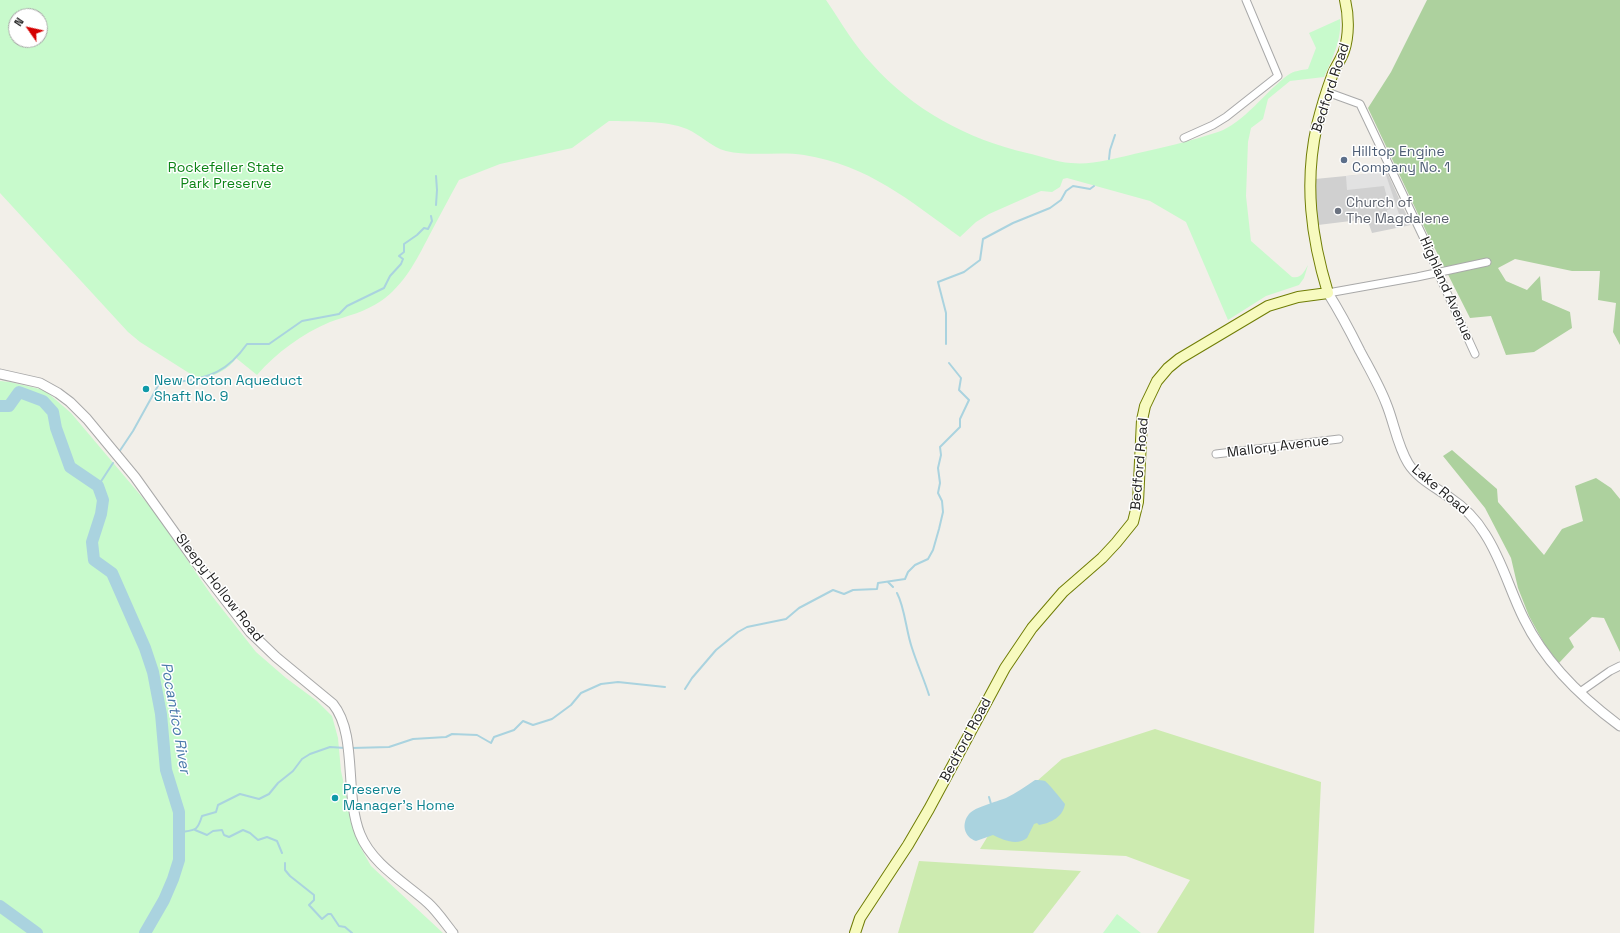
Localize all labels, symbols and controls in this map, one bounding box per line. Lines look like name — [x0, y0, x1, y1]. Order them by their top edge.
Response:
north arrow — [8, 8, 48, 48]
text: N — [11, 15, 27, 29]
street label: Bedford Road — [1309, 41, 1353, 135]
place label: Hilltop Engine Company No. 1 — [1352, 144, 1450, 176]
marker: Hilltop Engine Company No. 1 — [1339, 155, 1349, 165]
park label: Rockefeller State Park Preserve — [168, 160, 284, 192]
place label: Church of The Magdalene — [1346, 195, 1449, 228]
marker: Church of The Magdalene — [1333, 206, 1343, 216]
street label: Highland Avenue — [1415, 234, 1477, 344]
place label: New Croton Aqueduct Shaft No. 9 — [154, 373, 302, 406]
marker: New Croton Aqueduct Shaft No. 9 — [141, 384, 151, 394]
street label: Bedford Road — [1128, 417, 1152, 511]
street label: Mallory Avenue — [1226, 432, 1330, 462]
street label: Lake Road — [1408, 461, 1472, 519]
street label: Sleepy Hollow Road — [172, 531, 266, 645]
water label: Pocantico River — [156, 661, 194, 775]
street label: Bedford Road — [937, 695, 995, 785]
place label: Preserve Manager's Home — [343, 782, 455, 814]
marker: Preserve Manager's Home — [330, 793, 340, 803]

